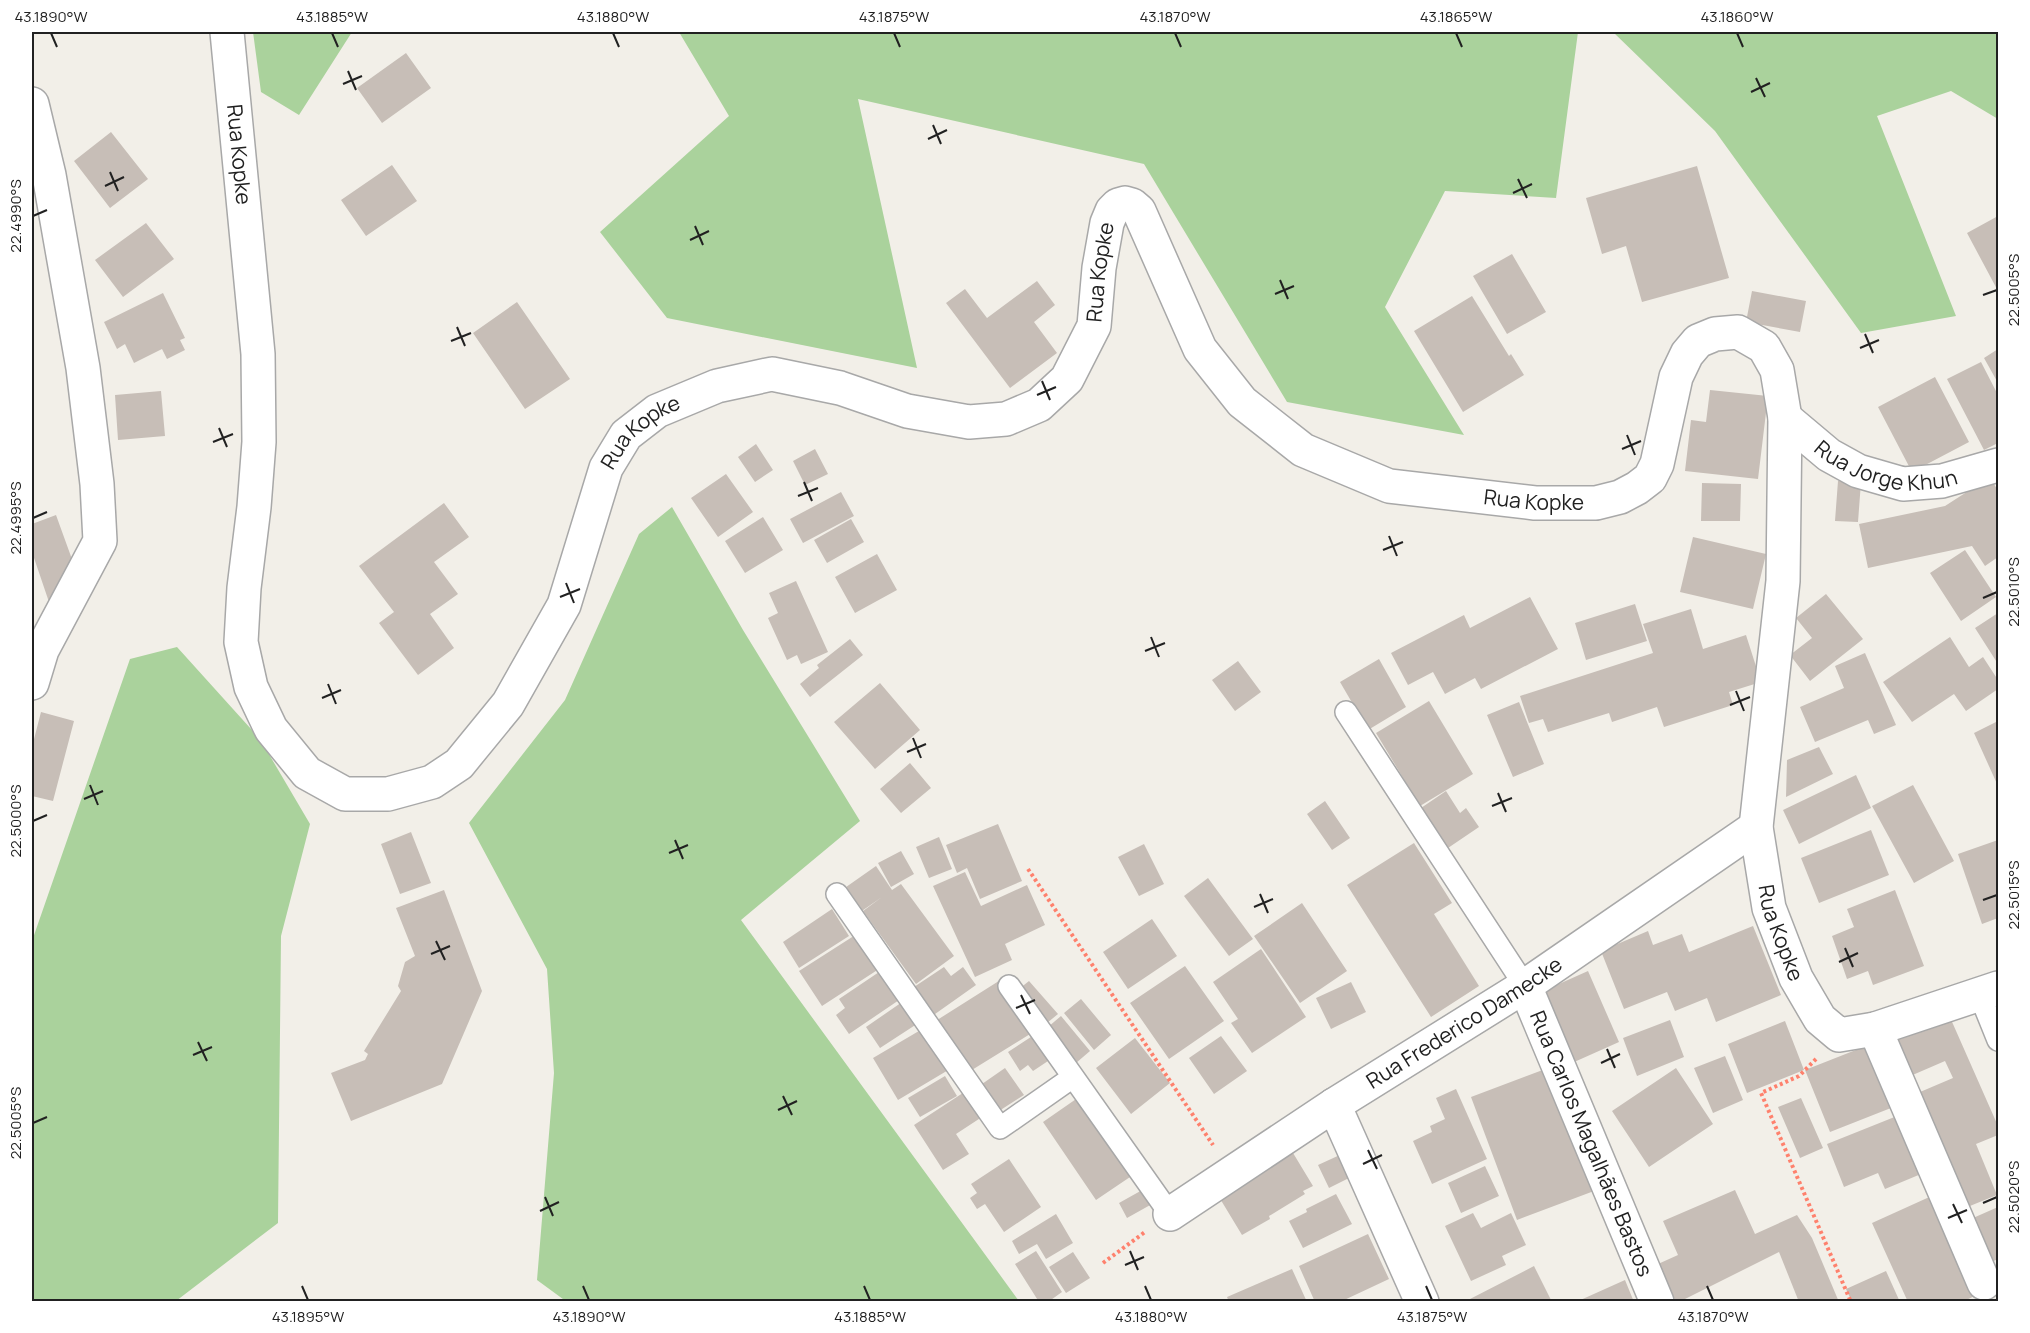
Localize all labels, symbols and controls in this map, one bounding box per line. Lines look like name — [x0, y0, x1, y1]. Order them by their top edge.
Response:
text: 43.1890°W — [15, 6, 87, 27]
text: 43.1885°W — [296, 6, 368, 27]
text: 43.1880°W — [577, 6, 649, 27]
text: 43.1875°W — [859, 6, 929, 27]
text: 43.1870°W — [1139, 6, 1211, 27]
text: 43.1865°W — [1420, 6, 1492, 27]
text: 43.1860°W — [1701, 6, 1773, 27]
street label: Rua Kopke — [221, 103, 259, 206]
text: 22.4990°S — [5, 179, 26, 253]
street label: Rua Kopke — [1079, 220, 1120, 323]
text: 22.5005°S — [2003, 254, 2024, 326]
street label: Rua Kopke — [594, 388, 684, 474]
street label: Rua Jorge Khun — [1809, 434, 1960, 497]
text: 22.4995°S — [5, 482, 26, 554]
street label: Rua Kopke — [1482, 482, 1584, 516]
text: 22.5010°S — [2003, 557, 2024, 627]
text: 22.5000°S — [5, 784, 26, 858]
text: 22.5015°S — [2003, 860, 2024, 930]
street label: Rua Kopke — [1752, 883, 1811, 985]
street label: Rua Frederico Damecke — [1361, 950, 1567, 1095]
street label: Rua Carlos Magalhães Bastos — [1524, 1006, 1660, 1280]
text: 22.5005°S — [5, 1087, 26, 1159]
text: 22.5020°S — [2003, 1161, 2024, 1233]
text: 43.1895°W — [272, 1306, 344, 1327]
text: 43.1890°W — [553, 1306, 625, 1327]
text: 43.1885°W — [834, 1306, 906, 1327]
text: 43.1880°W — [1115, 1306, 1187, 1327]
text: 43.1875°W — [1397, 1306, 1467, 1327]
text: 43.1870°W — [1677, 1306, 1749, 1327]

